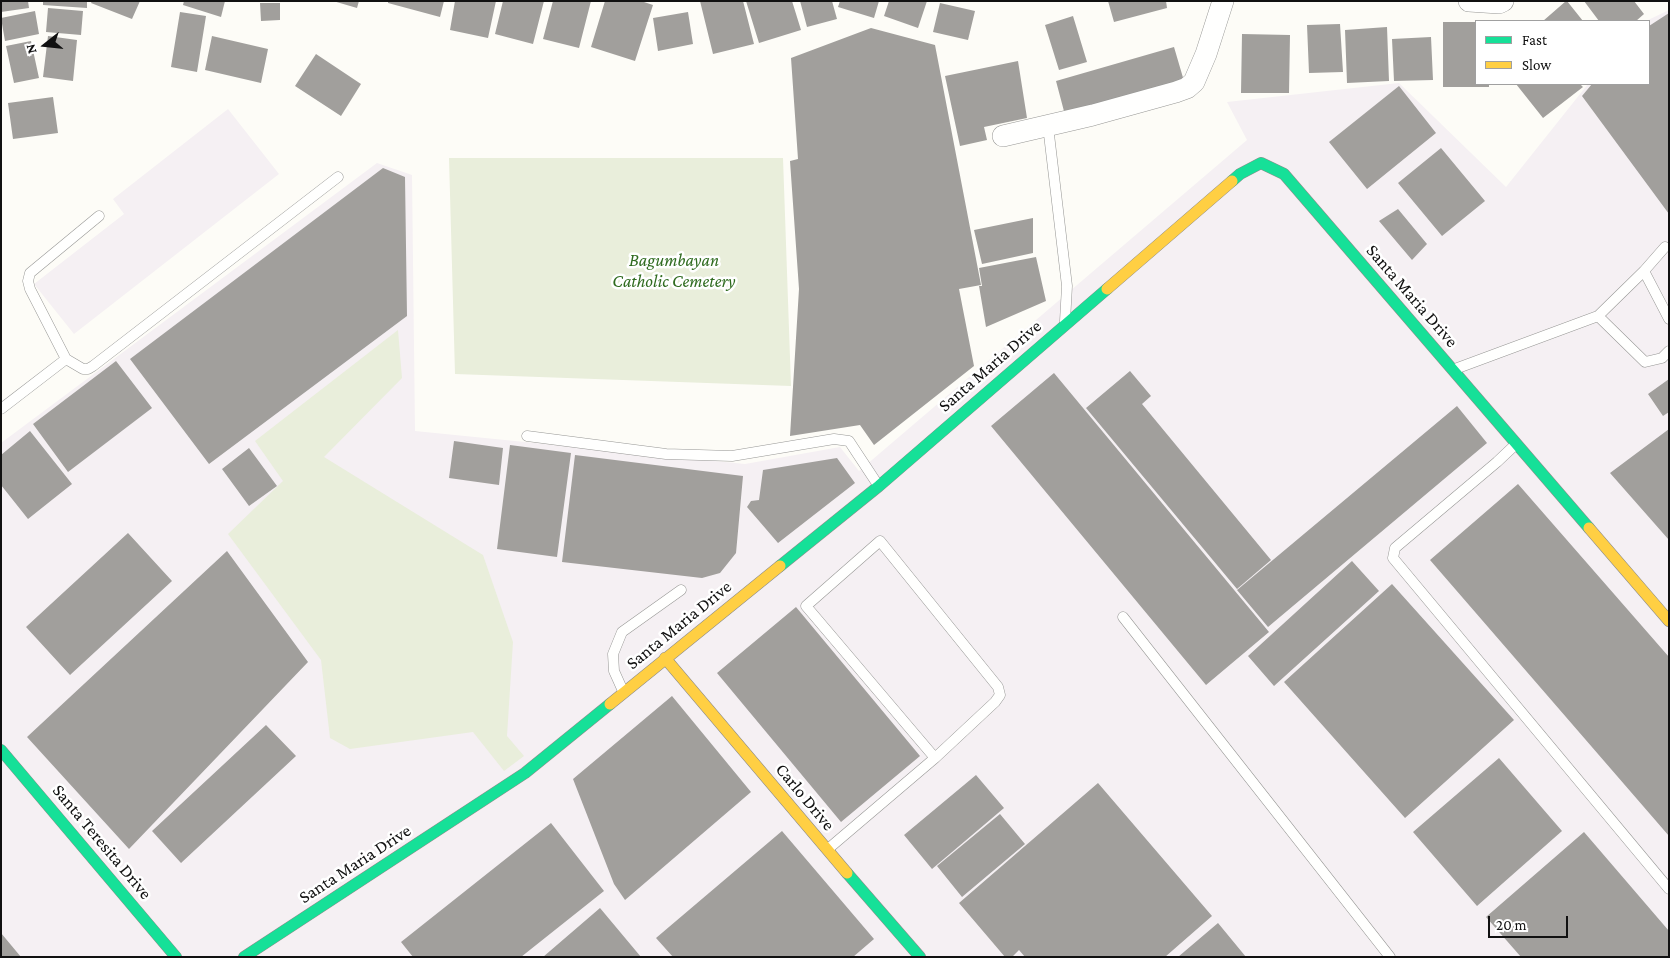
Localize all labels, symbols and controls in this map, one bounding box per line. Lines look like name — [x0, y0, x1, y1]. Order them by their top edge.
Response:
north arrow — [20, 20, 70, 70]
legend — [1475, 20, 1650, 85]
text: Fast — [1522, 32, 1547, 48]
text: N — [22, 42, 40, 56]
text: Slow — [1522, 57, 1551, 73]
street label: Santa Maria Drive — [1361, 240, 1463, 352]
park label: Bagumbayan Catholic Cemetery — [612, 249, 736, 292]
street label: Santa Maria Drive — [934, 315, 1046, 417]
street label: Santa Maria Drive — [622, 576, 736, 674]
street label: Carlo Drive — [771, 759, 839, 835]
street label: Santa Teresita Drive — [48, 780, 156, 904]
street label: Santa Maria Drive — [295, 820, 415, 908]
scale bar — [1490, 906, 1570, 938]
text: 20 m — [1496, 917, 1527, 933]

